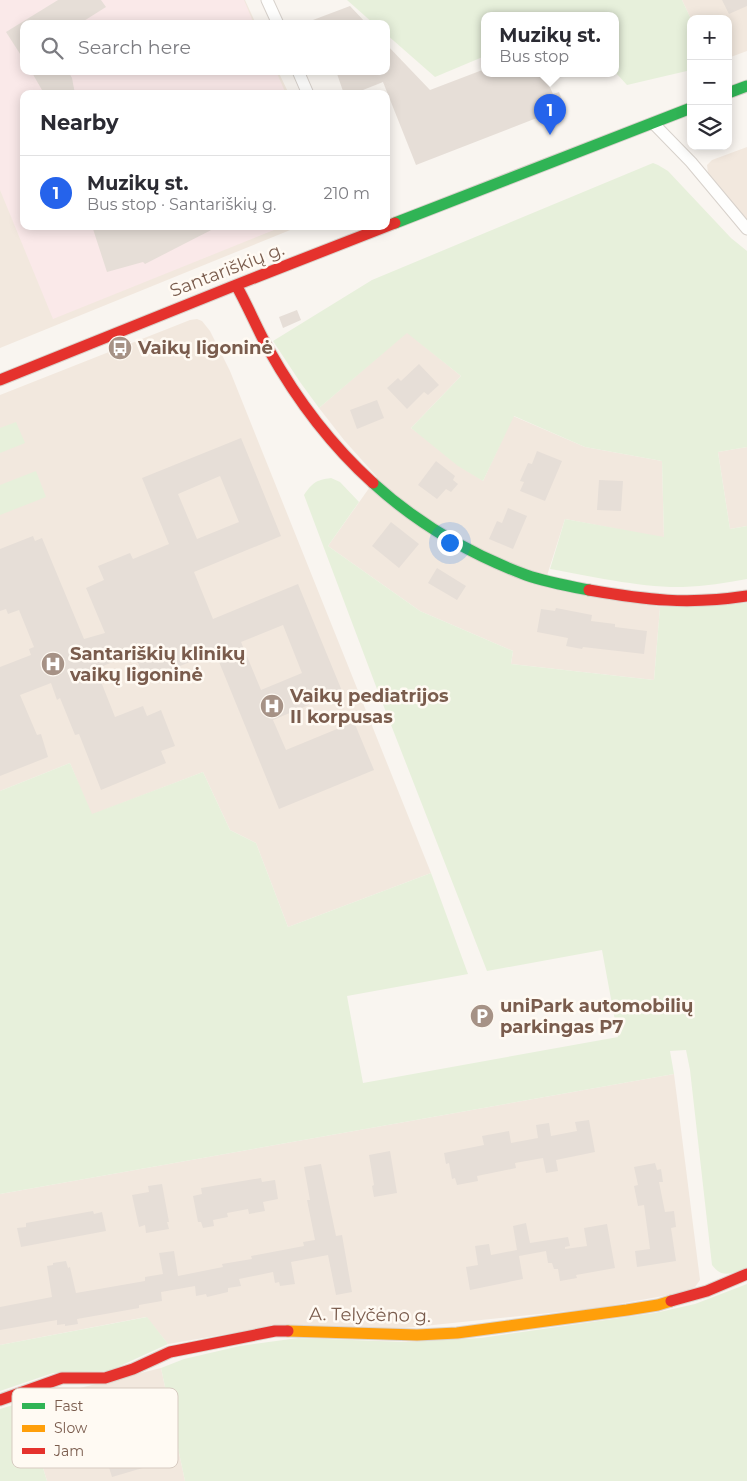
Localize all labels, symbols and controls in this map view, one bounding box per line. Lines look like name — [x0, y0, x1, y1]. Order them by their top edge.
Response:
popup — [481, 12, 619, 77]
map controls — [687, 15, 732, 150]
button: + — [687, 15, 732, 60]
search box — [20, 20, 390, 75]
text: Muzikų st. — [499, 24, 601, 47]
icon: search — [38, 34, 66, 62]
text: Search here — [78, 36, 191, 59]
text: Bus stop — [499, 47, 569, 66]
button: − — [687, 60, 732, 105]
pin: 1 — [534, 94, 566, 135]
button: layers — [687, 105, 732, 150]
text: Nearby — [40, 110, 119, 135]
text: Muzikų st. — [87, 172, 188, 195]
text: 1 — [53, 184, 59, 203]
text: 210 m — [323, 184, 370, 203]
text: Bus stop · Santariškių g. — [87, 195, 276, 214]
street label: Santariškių g. — [167, 238, 287, 302]
bus stop icon: Vaikų ligoninė — [107, 335, 133, 361]
place label: Vaikų ligoninė — [137, 337, 273, 359]
your location — [437, 530, 463, 556]
place label: Santariškių klinikų vaikų ligoninė — [69, 643, 245, 686]
hospital icon: Santariškių klinikų vaikų ligoninė — [40, 651, 66, 677]
place label: Vaikų pediatrijos II korpusas — [289, 685, 449, 728]
hospital icon: Vaikų pediatrijos II korpusas — [259, 693, 285, 719]
place label: uniPark automobilių parkingas P7 — [500, 995, 693, 1038]
parking icon: uniPark automobilių parkingas P7 — [469, 1003, 495, 1029]
street label: A. Telyčėno g. — [309, 1303, 431, 1327]
legend — [12, 1388, 178, 1468]
text: Fast — [54, 1397, 84, 1415]
text: Slow — [54, 1419, 88, 1437]
text: Jam — [53, 1442, 84, 1460]

